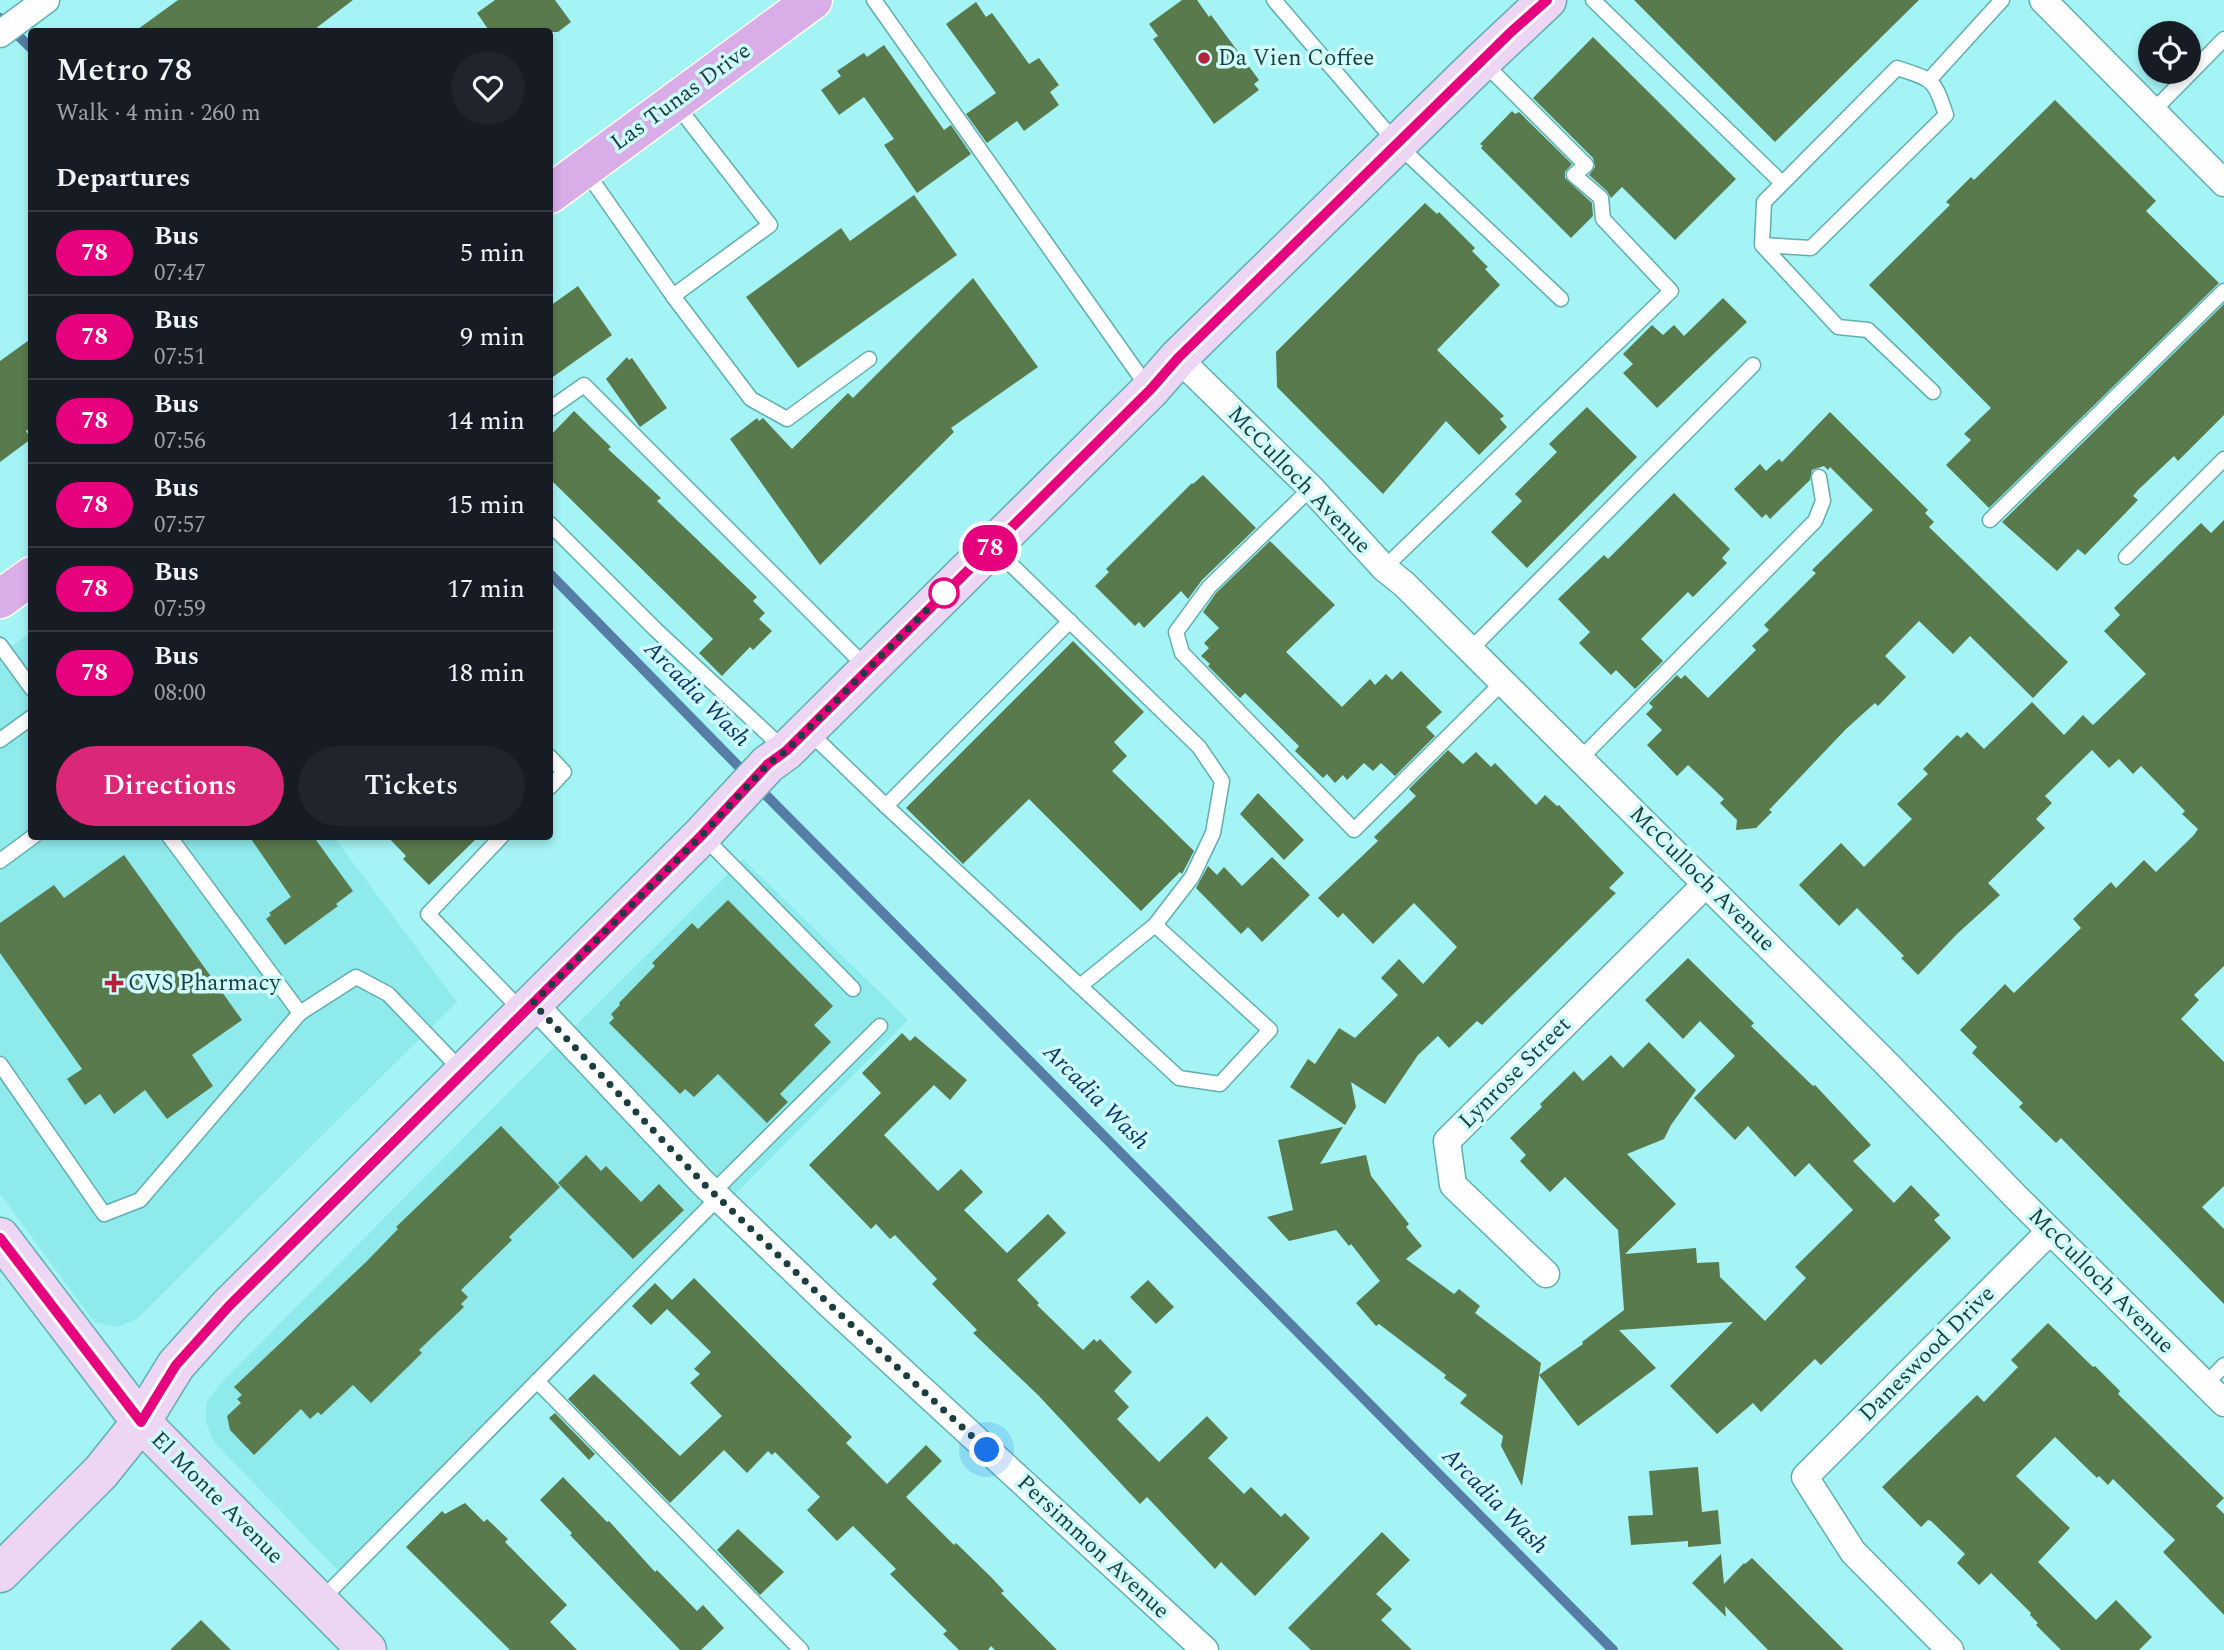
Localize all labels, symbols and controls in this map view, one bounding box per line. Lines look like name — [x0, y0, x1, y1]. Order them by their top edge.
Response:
map controls — [2138, 21, 2201, 84]
button: locate — [2138, 21, 2201, 84]
street label: Las Tunas Drive — [603, 34, 759, 160]
place label: Da Vien Coffee — [1218, 41, 1374, 76]
text: Metro 78 — [56, 45, 192, 95]
marker: Da Vien Coffee — [1196, 50, 1212, 66]
button: heart — [451, 51, 525, 125]
text: Walk · 4 min · 260 m — [56, 96, 261, 131]
text: Departures — [56, 158, 190, 198]
text: Bus — [154, 216, 199, 256]
text: 5 min — [460, 233, 525, 273]
text: 78 — [81, 235, 108, 271]
text: 07:47 — [154, 256, 206, 291]
text: Bus — [154, 300, 199, 340]
text: 9 min — [460, 317, 525, 357]
text: 78 — [81, 319, 108, 355]
text: 07:51 — [154, 340, 206, 375]
text: Bus — [154, 384, 199, 424]
street label: McCulloch Avenue — [1219, 398, 1379, 562]
text: 14 min — [447, 401, 525, 441]
text: 78 — [81, 403, 108, 439]
text: 07:56 — [154, 424, 206, 459]
text: Bus — [154, 468, 199, 508]
text: 15 min — [447, 485, 525, 525]
text: 78 — [81, 487, 108, 523]
text: 07:57 — [154, 508, 206, 543]
line badge: 78 — [958, 525, 1021, 571]
text: 78 — [977, 530, 1003, 566]
text: Bus — [154, 552, 199, 592]
text: 17 min — [447, 569, 525, 609]
text: 78 — [81, 571, 108, 607]
unlabelled marker — [929, 578, 959, 608]
text: 07:59 — [154, 592, 206, 627]
water label: Arcadia Wash — [635, 632, 759, 756]
text: Bus — [154, 636, 199, 676]
text: 18 min — [447, 653, 525, 693]
text: 78 — [81, 655, 108, 691]
text: 08:00 — [154, 676, 206, 711]
button: Directions — [56, 746, 284, 826]
button: Tickets — [298, 746, 525, 826]
street label: McCulloch Avenue — [1621, 798, 1783, 960]
place label: CVS Pharmacy — [128, 966, 281, 1001]
marker: CVS Pharmacy — [106, 975, 122, 991]
street label: Lynrose Street — [1450, 1008, 1580, 1138]
water label: Arcadia Wash — [1034, 1035, 1158, 1159]
street label: McCulloch Avenue — [2020, 1200, 2182, 1362]
street label: Daneswood Drive — [1851, 1278, 2003, 1430]
street label: El Monte Avenue — [142, 1423, 292, 1573]
your location — [969, 1432, 1004, 1467]
water label: Arcadia Wash — [1433, 1439, 1557, 1563]
street label: Persimmon Avenue — [1008, 1466, 1178, 1628]

